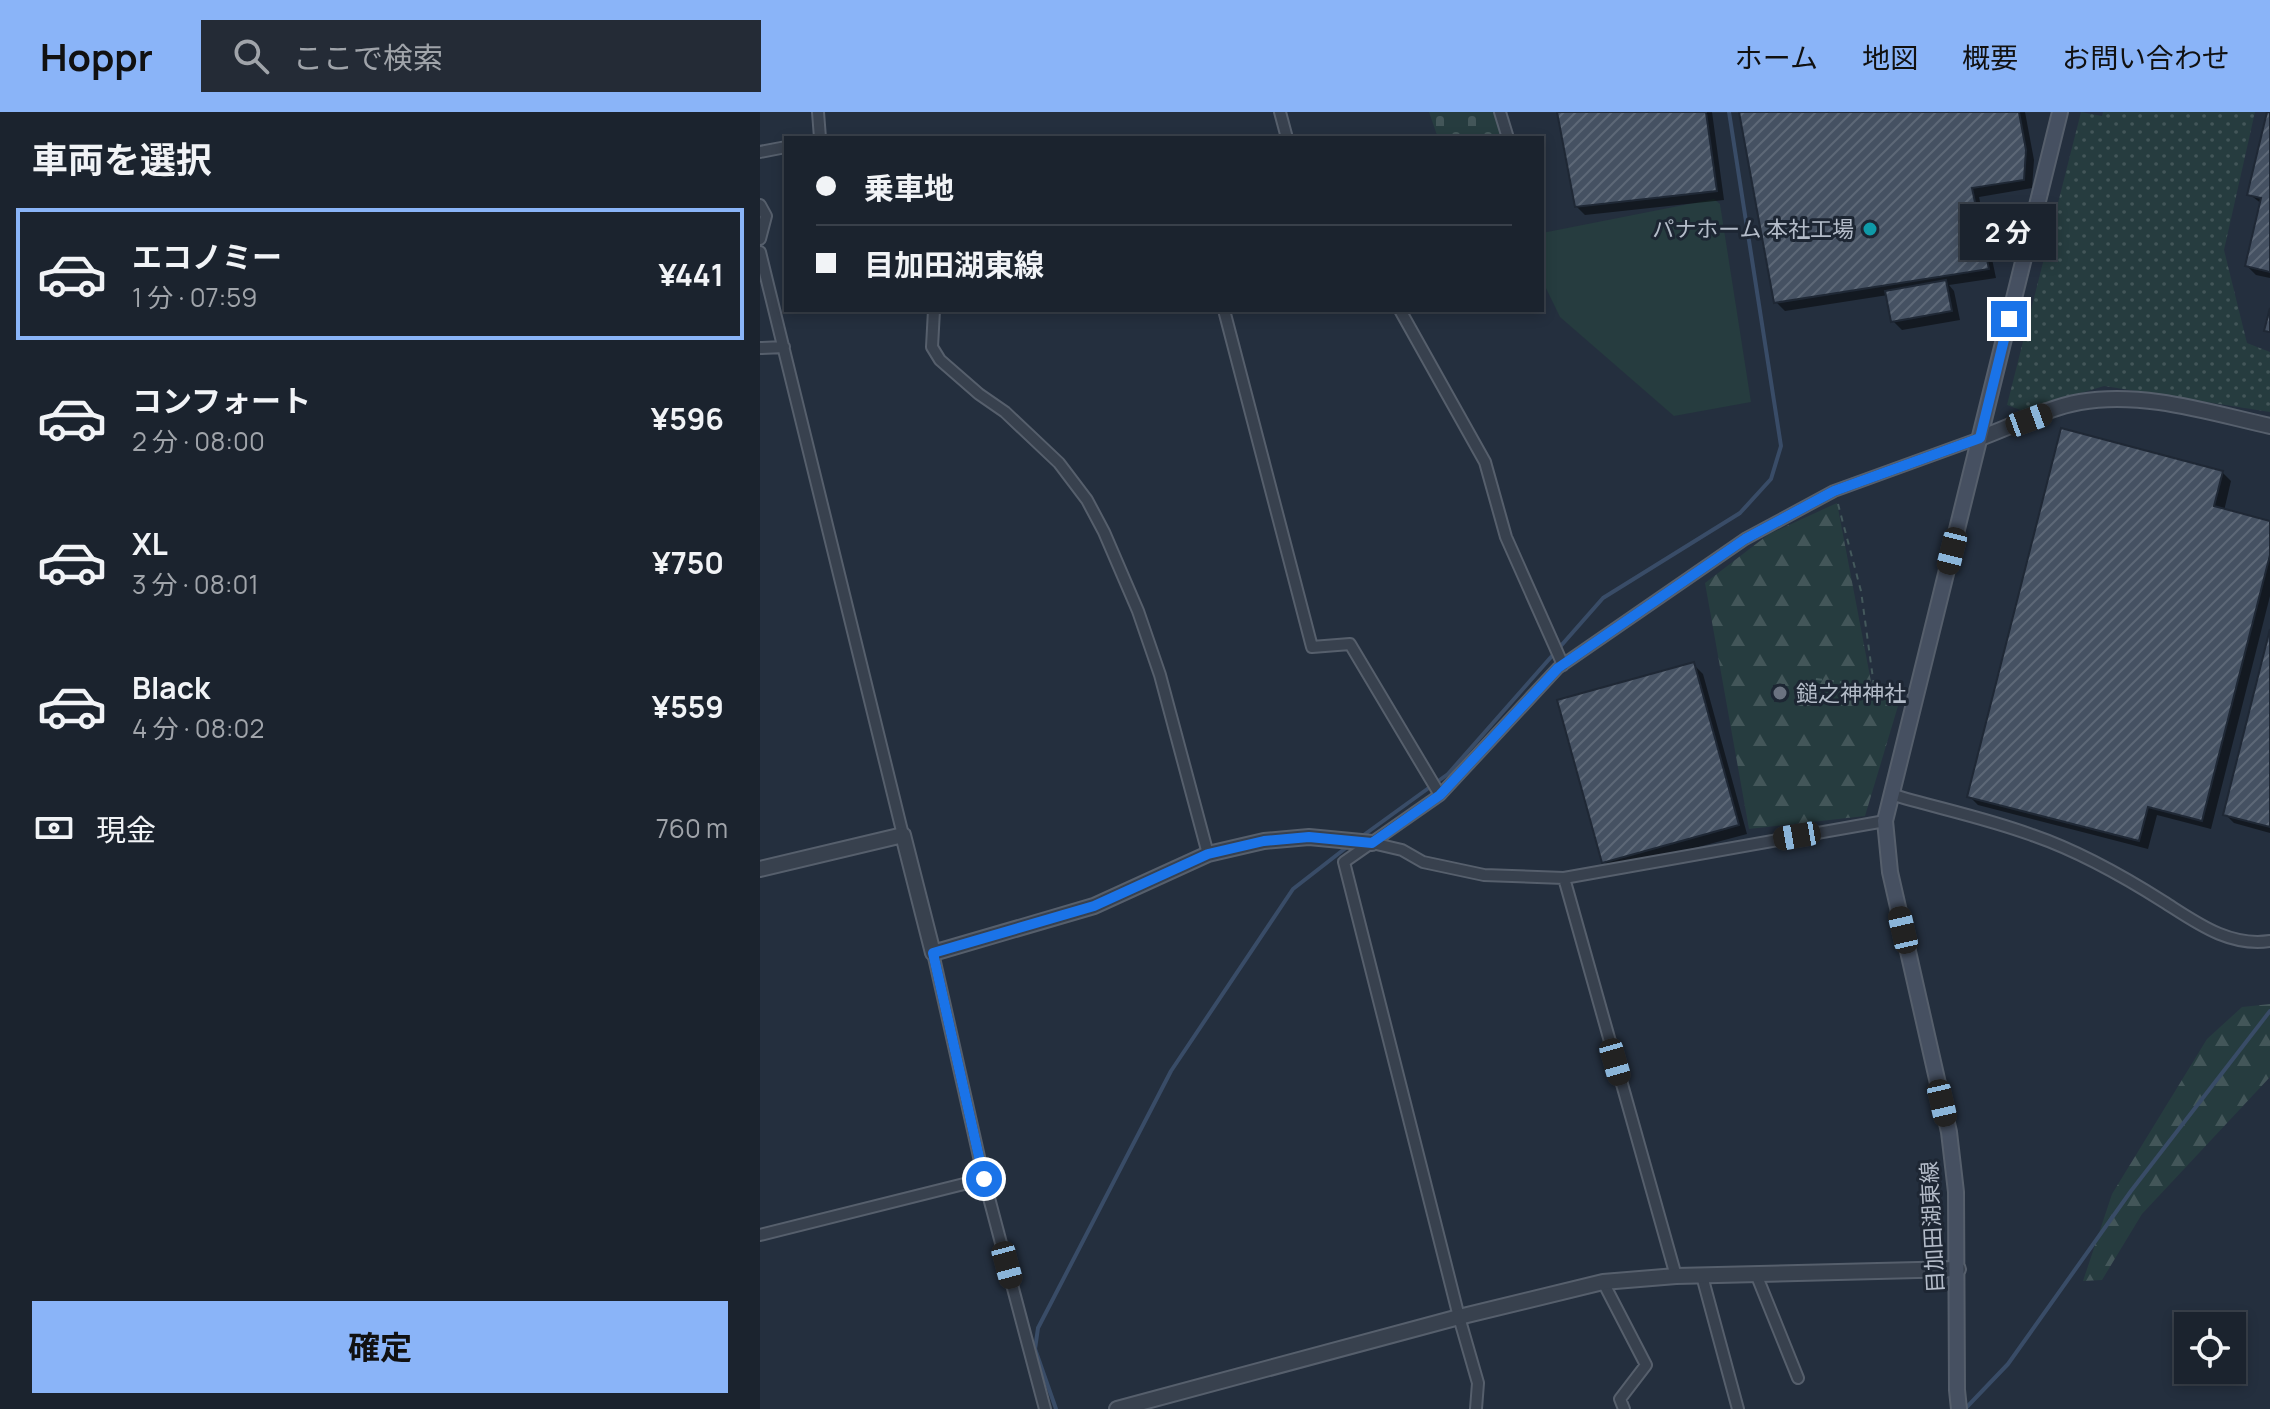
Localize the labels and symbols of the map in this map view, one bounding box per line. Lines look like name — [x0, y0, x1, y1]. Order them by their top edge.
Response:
callout: 2 分 — [1961, 203, 2057, 259]
place label: パナホーム 本社工場 — [1652, 214, 1854, 244]
marker: パナホーム 本社工場 — [1861, 220, 1879, 238]
route end — [1991, 301, 2027, 337]
car — [2002, 401, 2056, 439]
car — [1935, 525, 1969, 577]
place label: 鎚之神神社 — [1796, 678, 1906, 708]
marker: 鎚之神神社 — [1771, 684, 1789, 702]
car — [1771, 820, 1823, 852]
car — [1886, 904, 1920, 956]
car — [1597, 1036, 1633, 1088]
car — [1925, 1077, 1959, 1129]
street label: 目加田湖東線 — [1914, 1160, 1950, 1294]
route start — [966, 1161, 1002, 1197]
car — [989, 1239, 1025, 1291]

